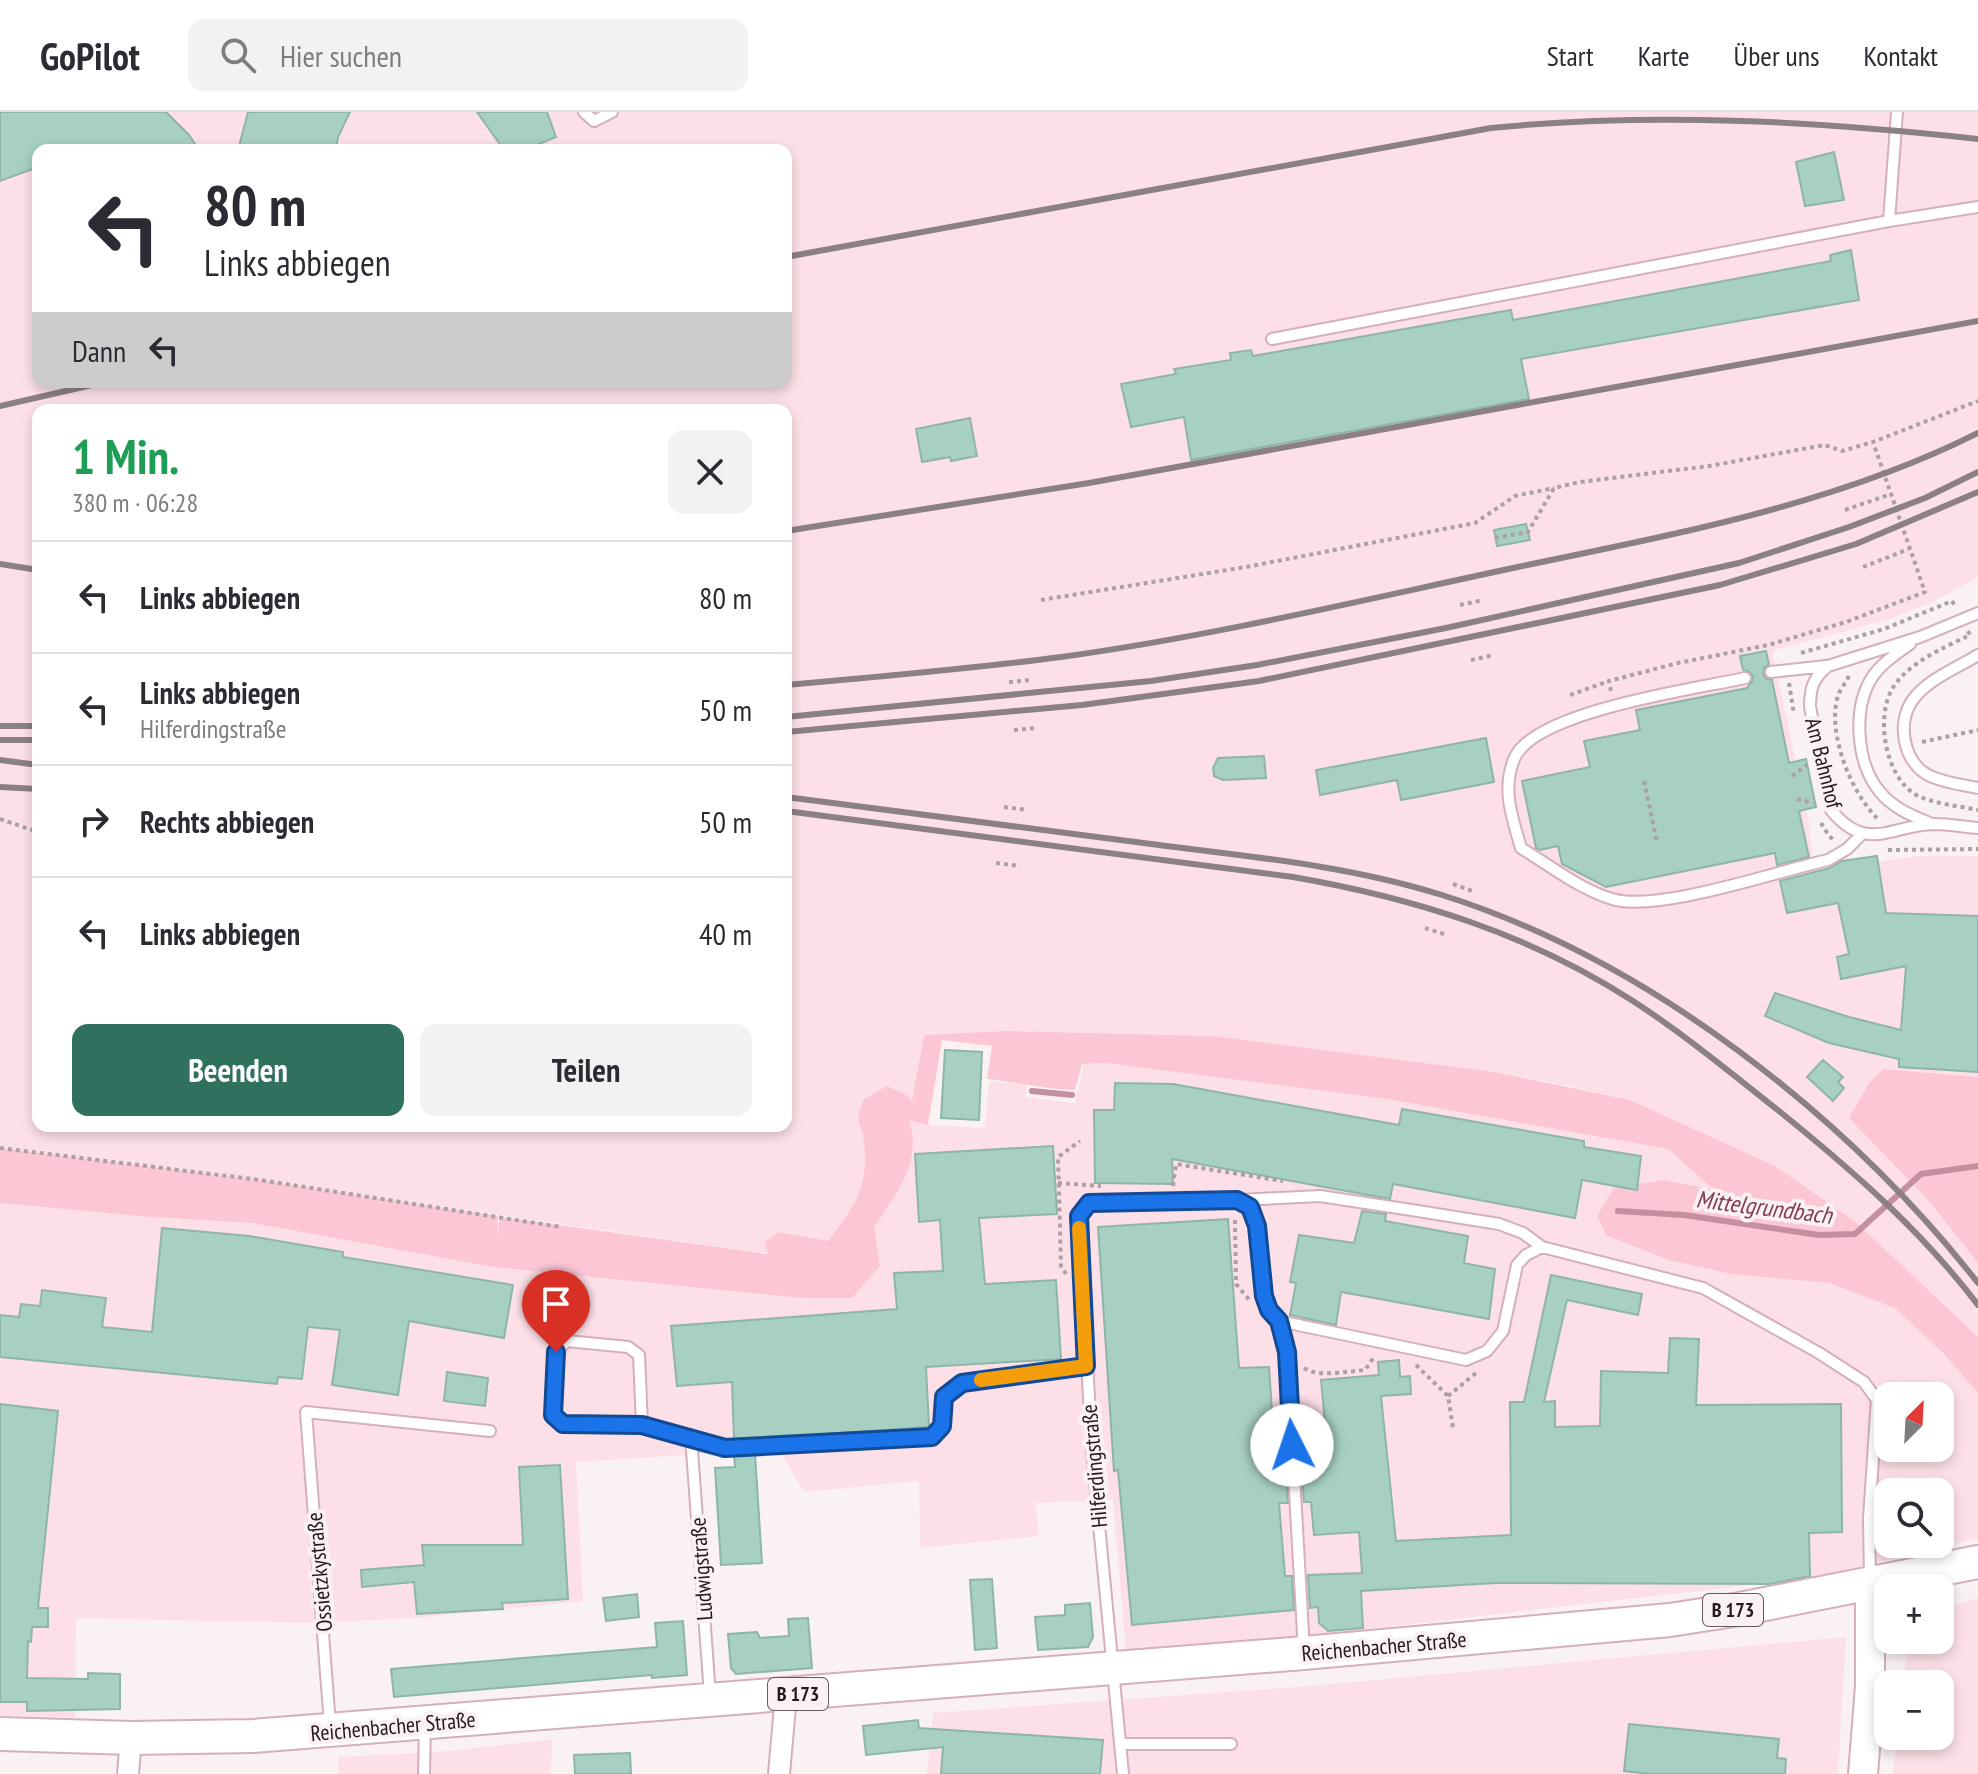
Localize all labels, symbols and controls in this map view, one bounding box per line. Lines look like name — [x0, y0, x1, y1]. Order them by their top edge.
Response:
search box — [188, 19, 748, 91]
text: GoPilot — [40, 31, 140, 80]
icon: search — [216, 33, 260, 77]
text: Hier suchen — [280, 36, 402, 75]
text: Start — [1547, 37, 1594, 74]
text: Karte — [1638, 37, 1690, 74]
text: Über uns — [1734, 37, 1819, 74]
text: Kontakt — [1863, 37, 1938, 74]
text: 80 m — [204, 169, 306, 241]
icon: left — [72, 176, 176, 280]
text: Links abbiegen — [204, 239, 391, 286]
icon: left — [142, 328, 186, 372]
text: Dann — [72, 331, 126, 370]
text: 1 Min. — [72, 425, 179, 487]
button: close — [668, 430, 752, 514]
text: 380 m · 06:28 — [72, 486, 198, 519]
icon: left — [72, 575, 116, 619]
text: Links abbiegen — [140, 578, 300, 617]
text: 80 m — [699, 578, 752, 617]
text: Links abbiegen — [140, 673, 300, 712]
icon: left — [72, 687, 116, 731]
text: 50 m — [699, 690, 752, 729]
text: Hilferdingstraße — [140, 712, 286, 745]
street label: Am Bahnhof — [1799, 715, 1849, 813]
icon: right — [72, 799, 116, 843]
text: Rechts abbiegen — [140, 802, 314, 841]
text: 50 m — [699, 802, 752, 841]
icon: left — [72, 911, 116, 955]
text: Links abbiegen — [140, 914, 300, 953]
text: 40 m — [699, 914, 752, 953]
button: Beenden — [72, 1024, 404, 1116]
button: Teilen — [420, 1024, 752, 1116]
water label: Mittelgrundbach — [1694, 1183, 1835, 1231]
pin — [522, 1270, 590, 1352]
icon: arrive — [534, 1282, 578, 1326]
north arrow — [1874, 1382, 1954, 1462]
map controls — [1874, 1382, 1954, 1750]
street label: Hilferdingstraße — [1075, 1403, 1113, 1529]
position arrow — [1250, 1403, 1334, 1487]
button: search — [1874, 1478, 1954, 1558]
street label: Ossietzkystraße — [300, 1511, 338, 1633]
street label: Ludwigstraße — [683, 1517, 719, 1621]
button: + — [1874, 1574, 1954, 1654]
road number: B 173 — [1703, 1594, 1763, 1626]
street label: Reichenbacher Straße — [1300, 1625, 1468, 1667]
button: − — [1874, 1670, 1954, 1750]
road number: B 173 — [768, 1678, 828, 1710]
street label: Reichenbacher Straße — [309, 1705, 477, 1747]

